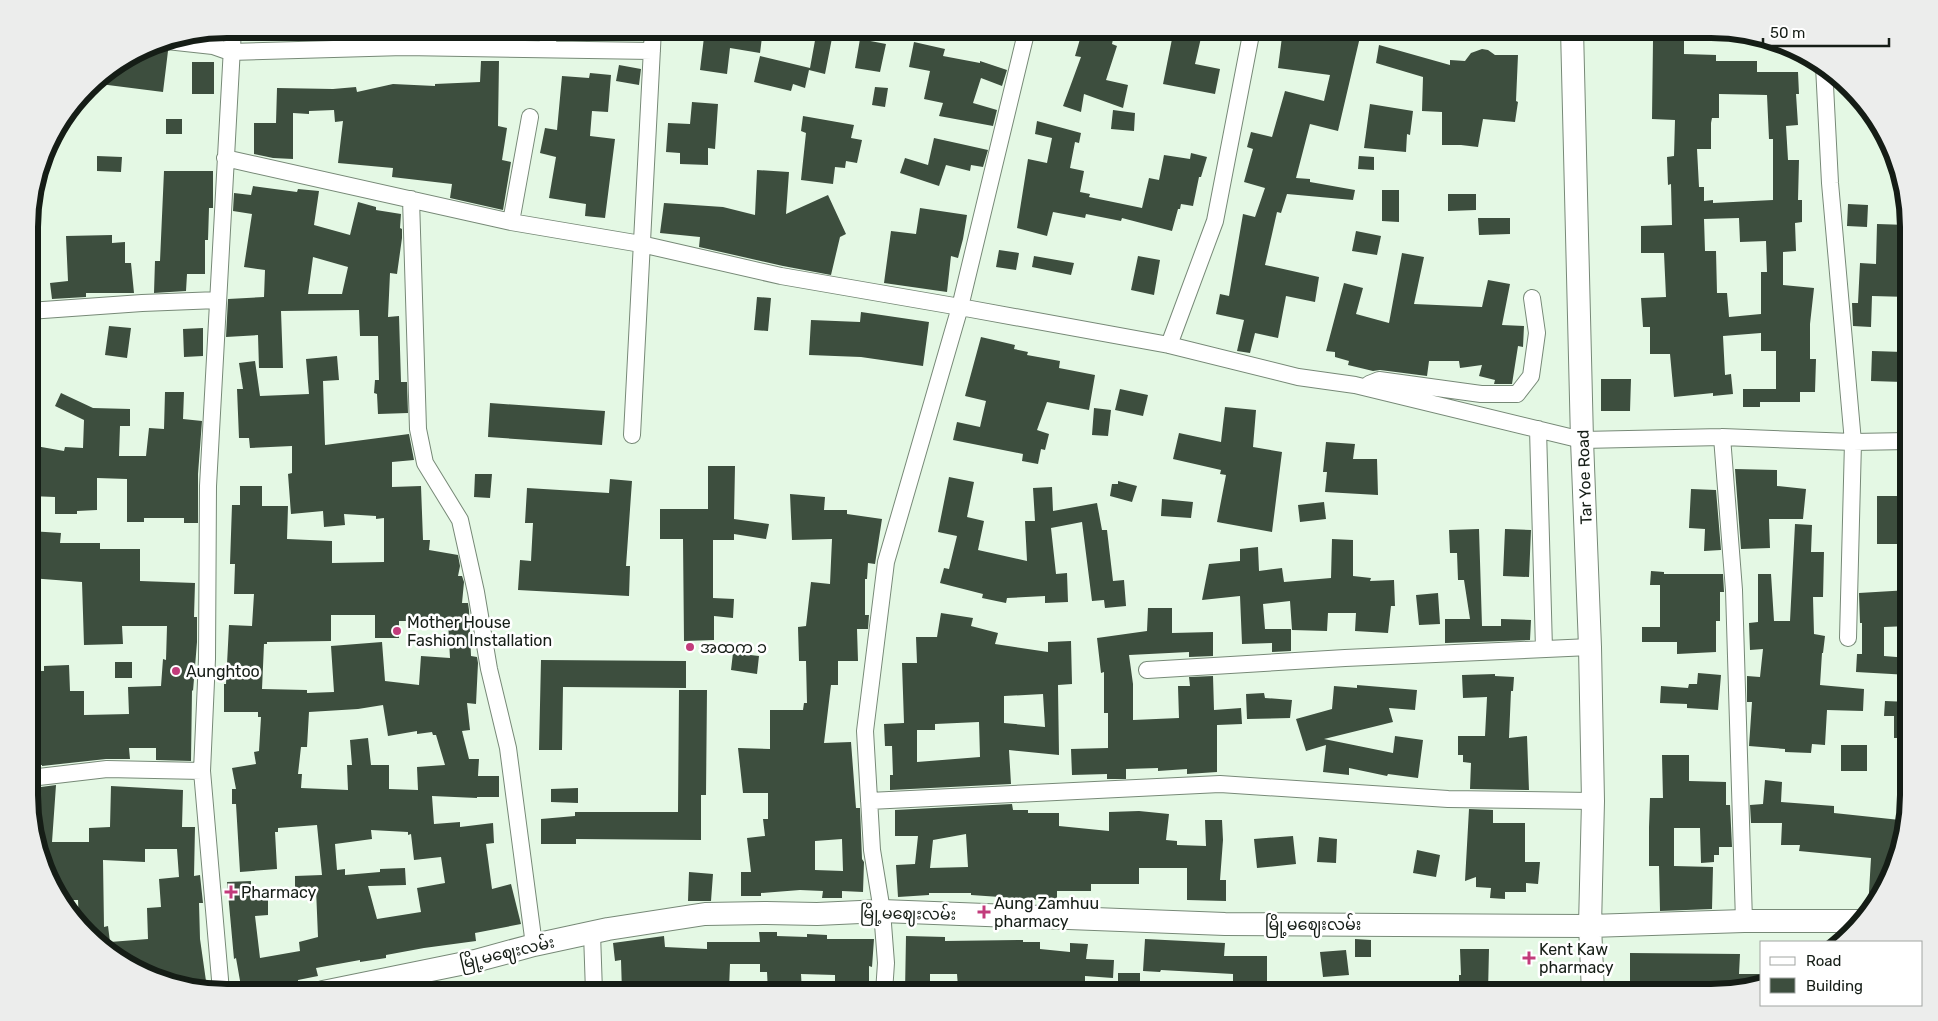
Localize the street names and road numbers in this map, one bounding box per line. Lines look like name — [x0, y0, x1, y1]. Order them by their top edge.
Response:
street label: Tar Yoe Road — [1573, 429, 1596, 525]
street label: မြို့မဈေးလမ်း — [860, 901, 956, 928]
street label: မြို့မဈေးလမ်း — [1265, 913, 1361, 938]
street label: မြို့မဈေးလမ်း — [458, 930, 557, 976]

